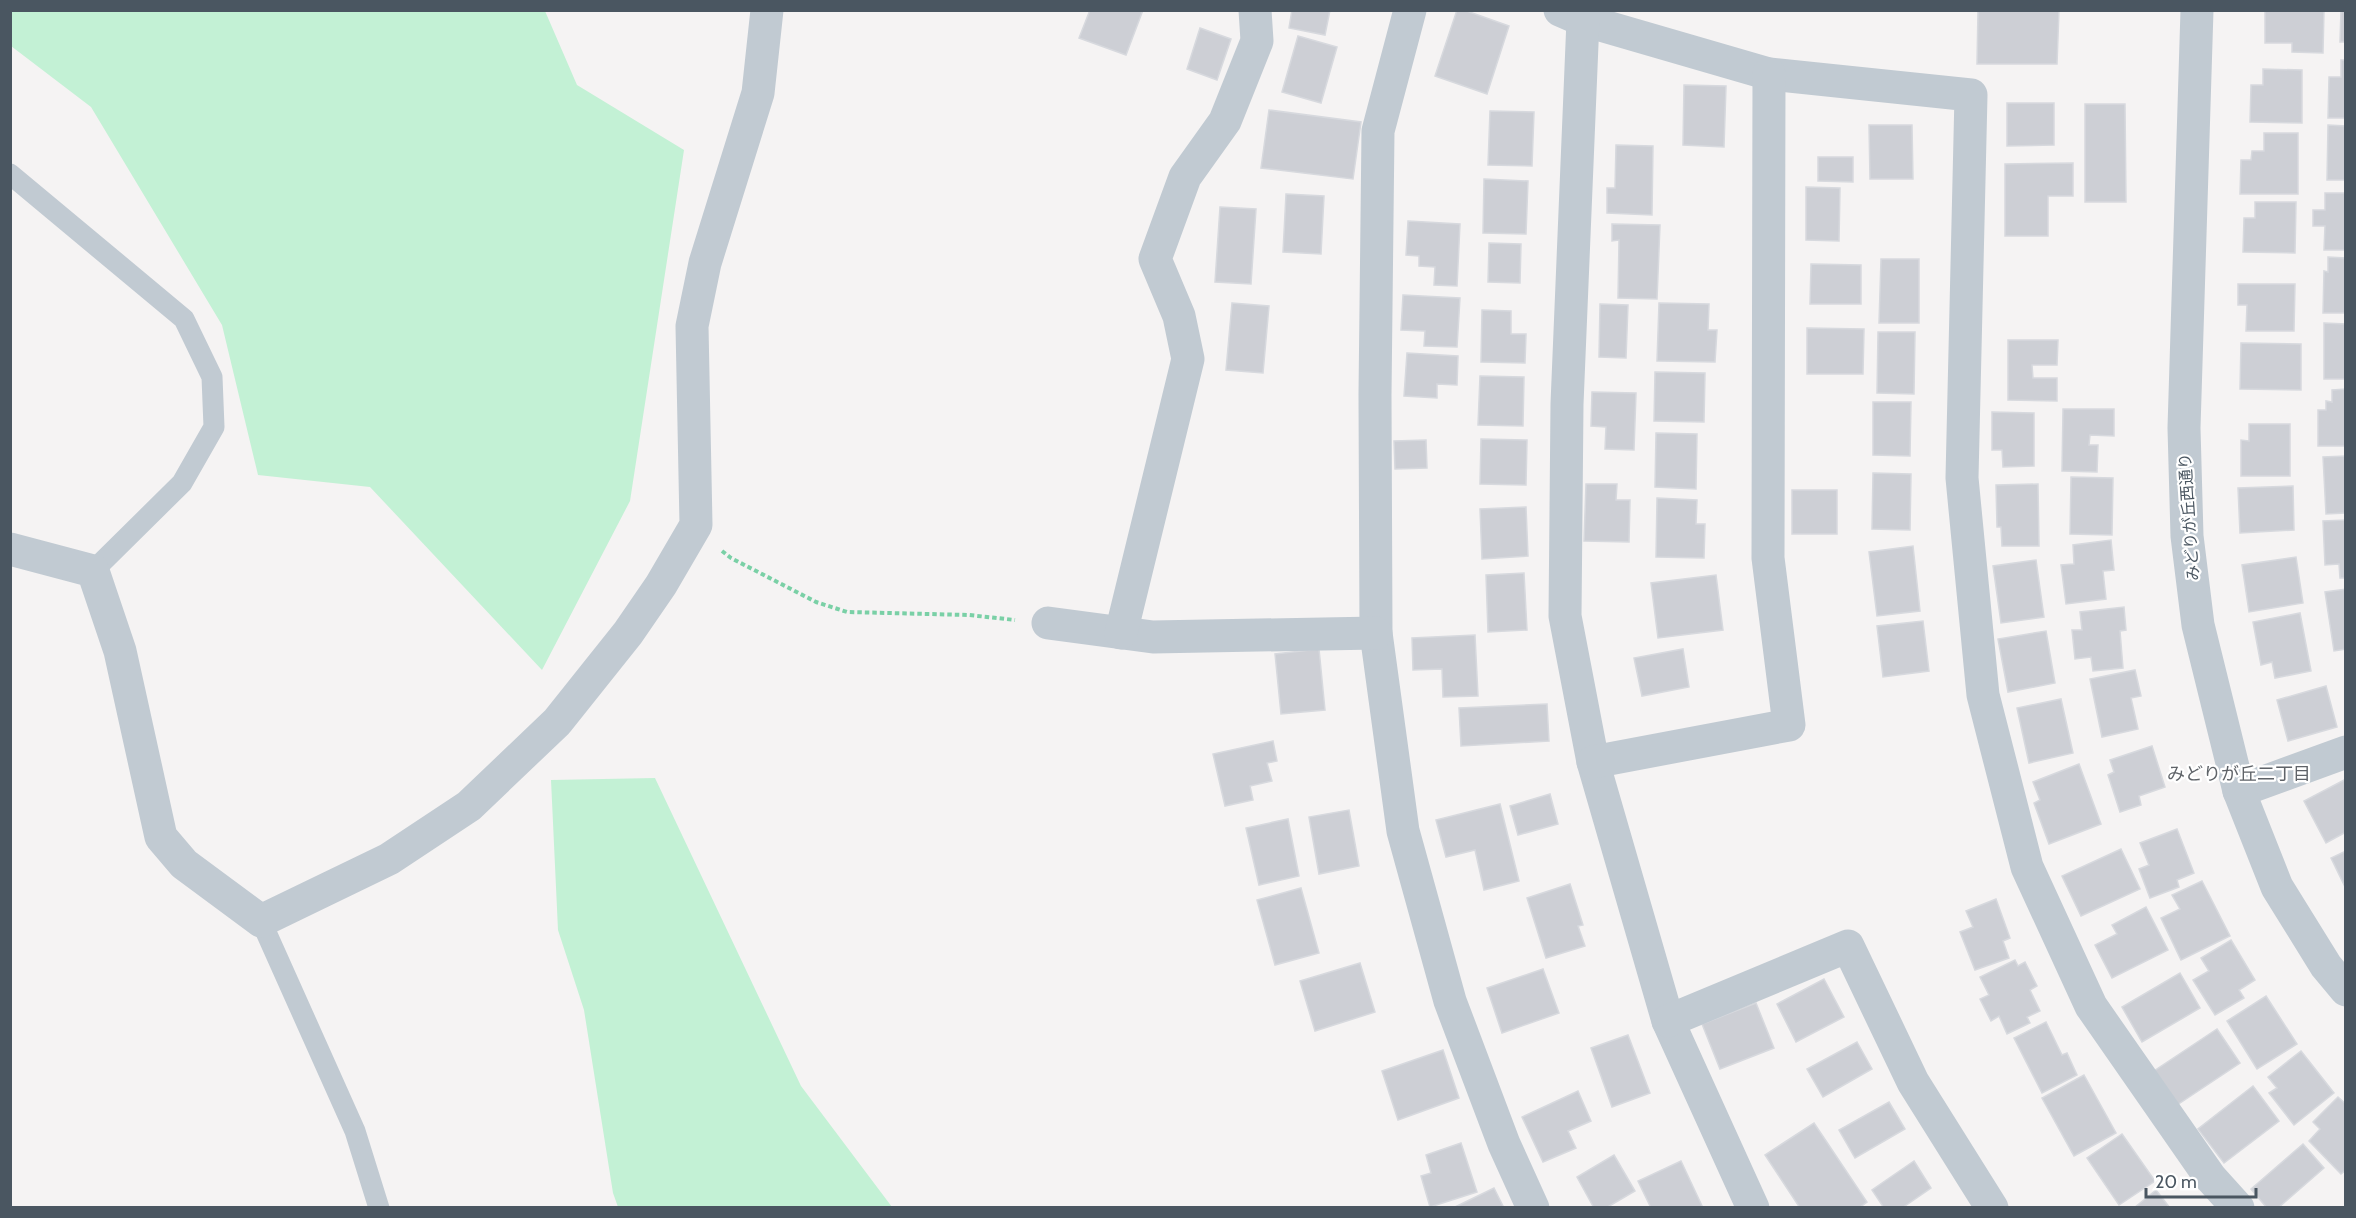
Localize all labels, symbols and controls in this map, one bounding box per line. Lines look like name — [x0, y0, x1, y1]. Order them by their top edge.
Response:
street label: みどりが丘西通り — [2175, 452, 2203, 582]
district label: みどりが丘二丁目 — [2167, 763, 2311, 785]
scale bar — [2146, 1161, 2256, 1199]
text: 20 m — [2155, 1171, 2197, 1193]

